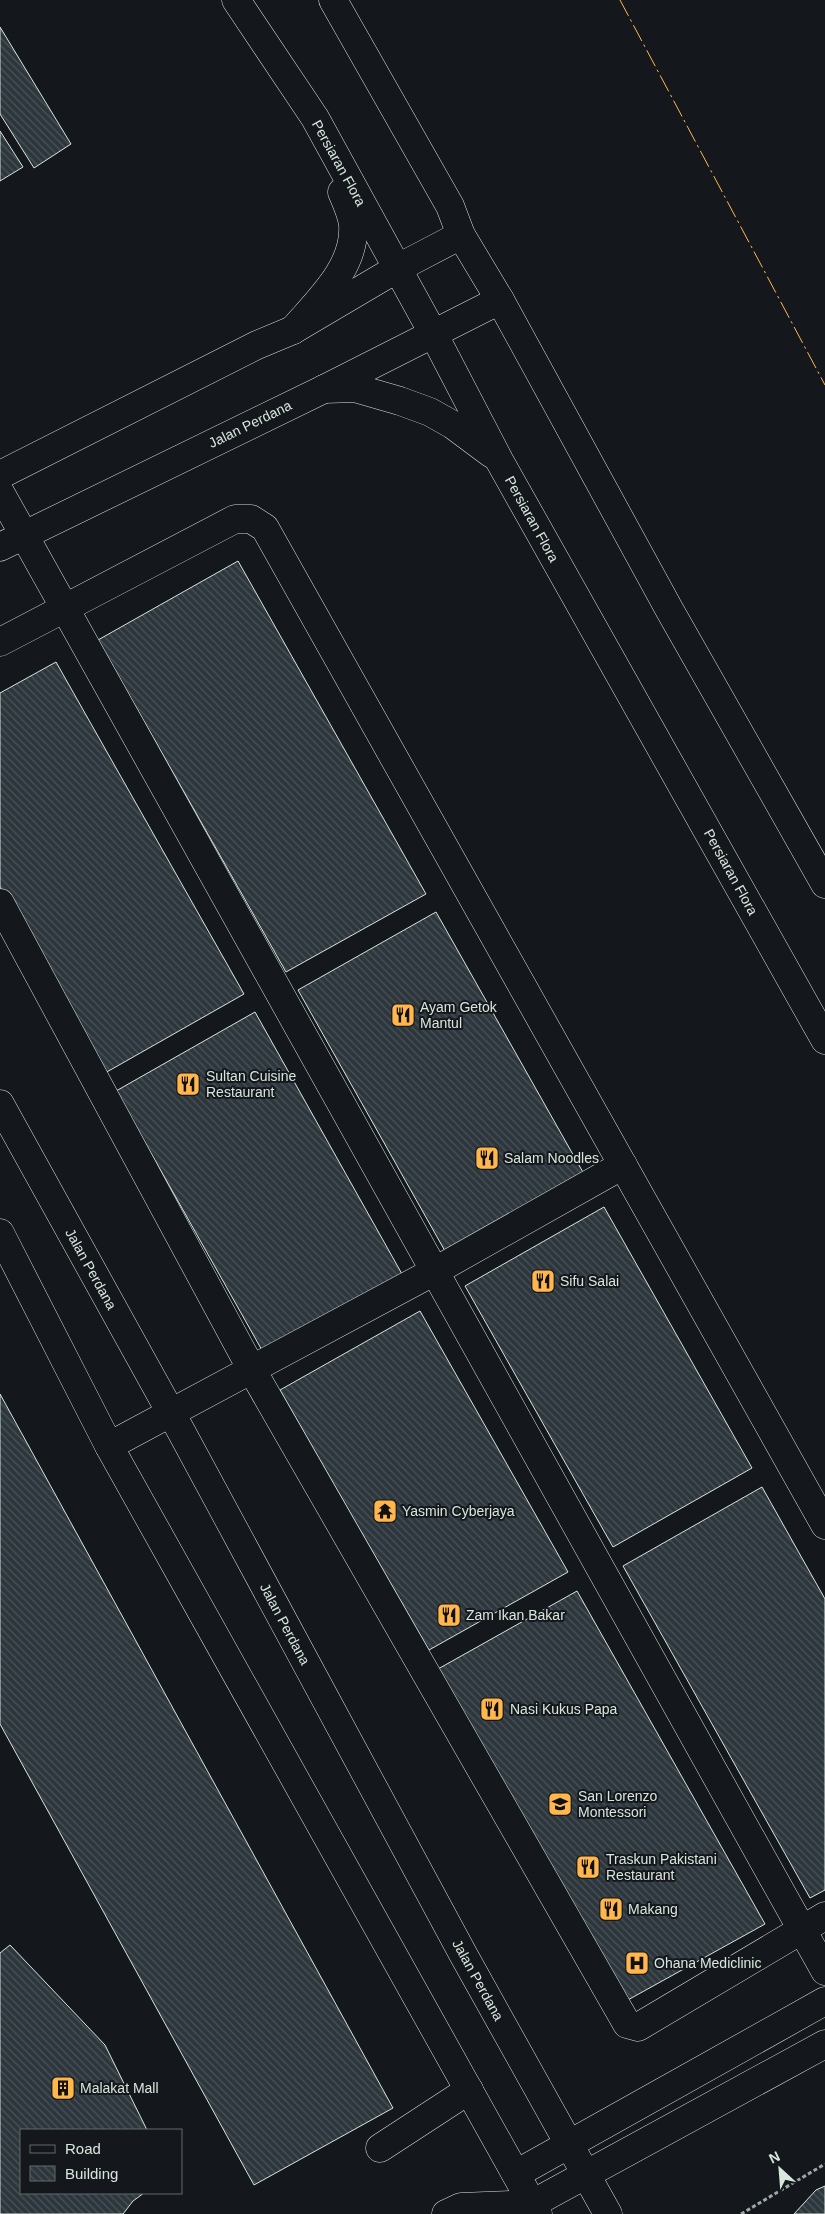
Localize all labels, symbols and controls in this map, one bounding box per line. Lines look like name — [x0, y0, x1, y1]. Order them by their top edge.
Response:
street label: Persiaran Flora — [309, 117, 369, 209]
street label: Jalan Perdana — [206, 397, 294, 451]
street label: Persiaran Flora — [502, 473, 562, 565]
street label: Persiaran Flora — [701, 826, 761, 918]
place label: Ayam Getok Mantul — [420, 999, 498, 1031]
restaurant icon: Ayam Getok Mantul — [390, 1002, 416, 1028]
place label: Sultan Cuisine Restaurant — [206, 1068, 296, 1100]
restaurant icon: Sultan Cuisine Restaurant — [175, 1071, 201, 1097]
restaurant icon: Salam Noodles — [474, 1145, 500, 1171]
place label: Salam Noodles — [504, 1150, 599, 1166]
street label: Jalan Perdana — [62, 1226, 120, 1313]
restaurant icon: Sifu Salai — [530, 1268, 556, 1294]
place label: Sifu Salai — [560, 1273, 619, 1289]
temple icon: Yasmin Cyberjaya — [372, 1498, 398, 1524]
place label: Yasmin Cyberjaya — [402, 1503, 515, 1519]
street label: Jalan Perdana — [257, 1580, 313, 1668]
restaurant icon: Zam Ikan Bakar — [436, 1602, 462, 1628]
place label: Zam Ikan Bakar — [466, 1607, 565, 1623]
restaurant icon: Nasi Kukus Papa — [479, 1696, 505, 1722]
place label: Nasi Kukus Papa — [510, 1701, 618, 1717]
place label: San Lorenzo Montessori — [578, 1788, 658, 1820]
school or university icon: San Lorenzo Montessori — [547, 1791, 573, 1817]
place label: Traskun Pakistani Restaurant — [606, 1851, 717, 1883]
restaurant icon: Traskun Pakistani Restaurant — [575, 1854, 601, 1880]
restaurant icon: Makang — [598, 1896, 624, 1922]
place label: Makang — [628, 1901, 678, 1917]
street label: Jalan Perdana — [449, 1937, 507, 2024]
hospital icon: Ohana Mediclinic — [624, 1950, 650, 1976]
place label: Ohana Mediclinic — [654, 1955, 761, 1971]
building icon: Malakat Mall — [50, 2075, 76, 2101]
place label: Malakat Mall — [80, 2080, 159, 2096]
legend — [20, 2129, 182, 2194]
text: Road — [65, 2140, 101, 2157]
north arrow — [755, 2144, 805, 2194]
text: N — [766, 2148, 782, 2167]
text: Building — [65, 2165, 118, 2182]

